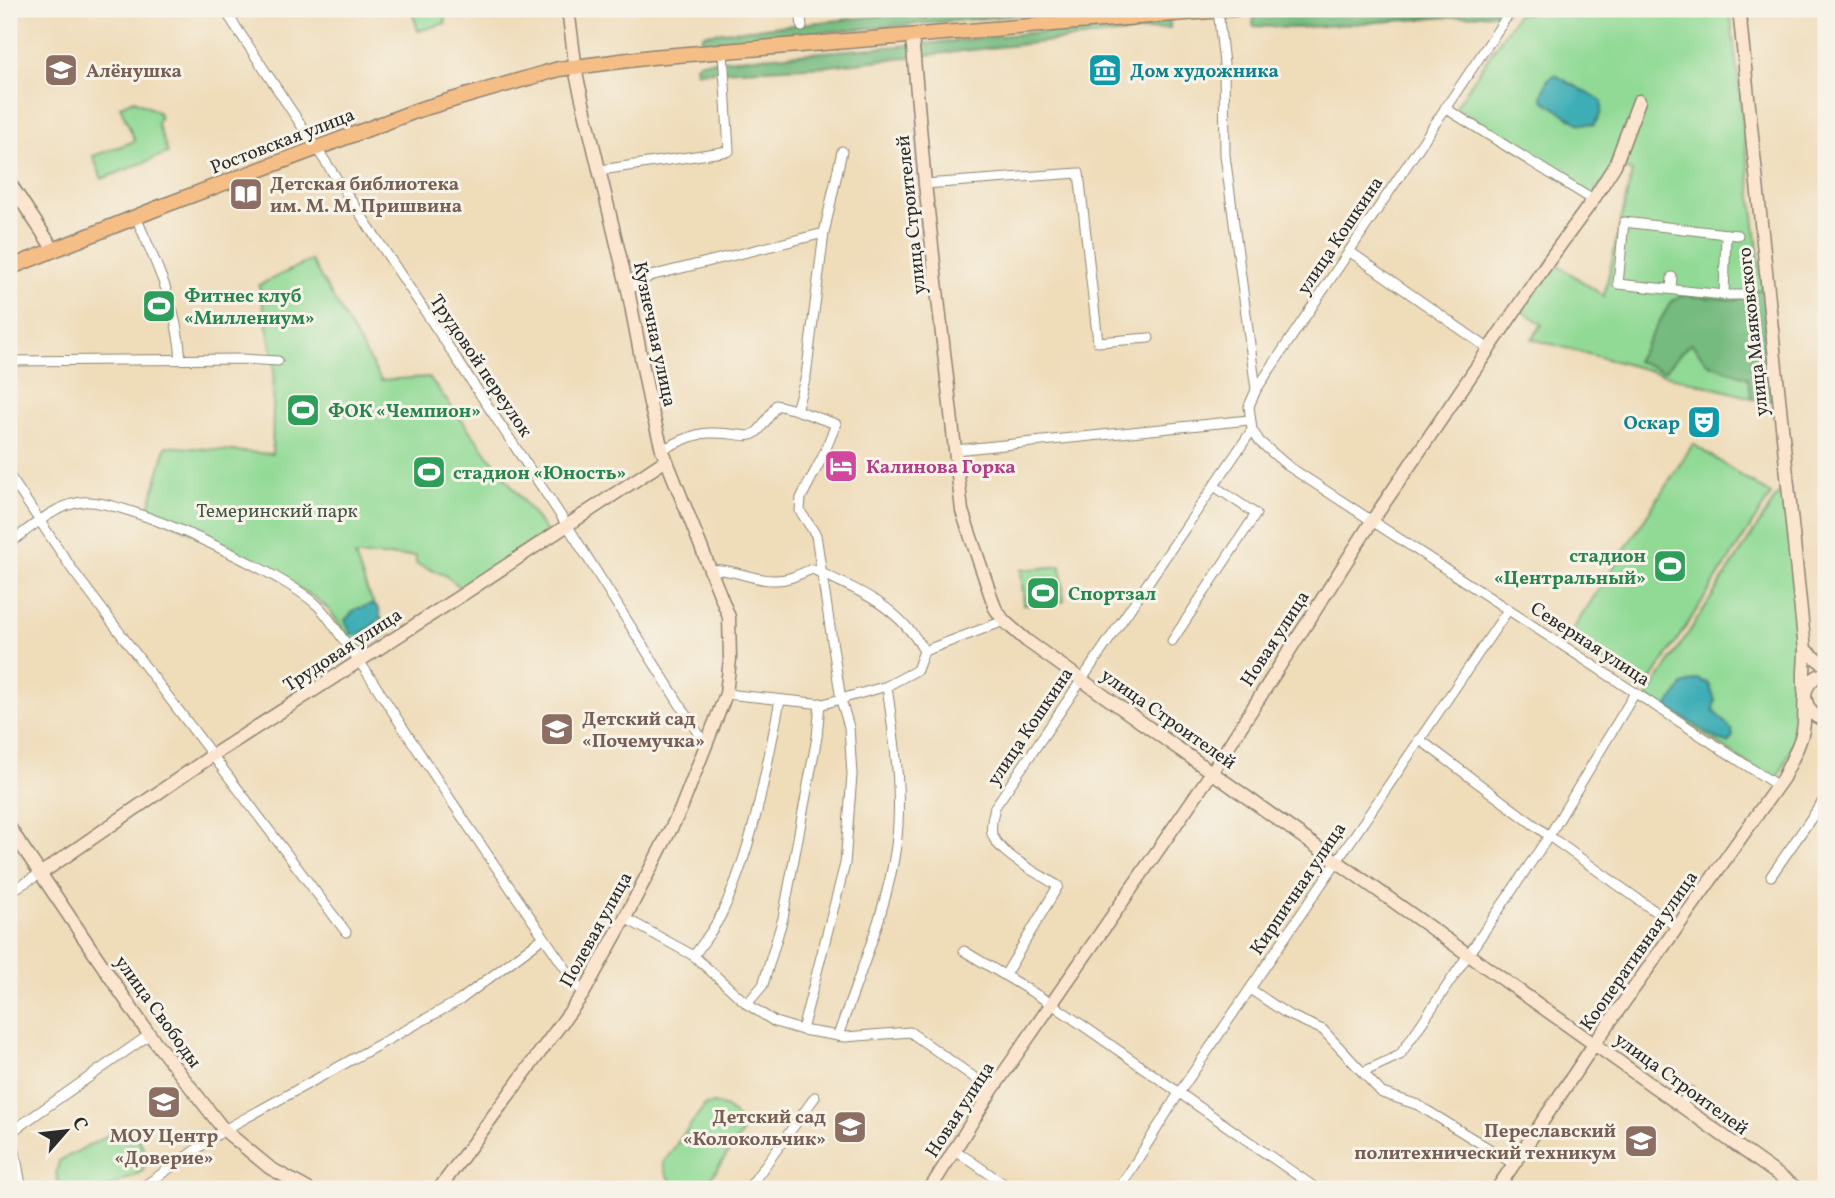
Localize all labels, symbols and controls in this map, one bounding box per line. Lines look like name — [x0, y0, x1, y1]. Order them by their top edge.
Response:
school or university icon: Алёнушка — [42, 51, 80, 89]
museum icon: Дом художника — [1086, 51, 1124, 89]
place label: Алёнушка — [86, 59, 182, 85]
place label: Дом художника — [1130, 59, 1279, 85]
street label: Ростовская улица — [207, 102, 359, 181]
street label: улица Строителей — [891, 134, 933, 296]
place label: Детская библиотека им. М. М. Пришвина — [270, 172, 462, 220]
street label: улица Кошкина — [1291, 172, 1390, 300]
library icon: Детская библиотека им. М. М. Пришвина — [227, 175, 265, 213]
street label: улица Маяковского — [1732, 246, 1776, 418]
street label: Кузнечная улица — [626, 259, 682, 409]
place label: Фитнес клуб «Миллениум» — [184, 284, 315, 332]
sports icon: Фитнес клуб «Миллениум» — [140, 287, 178, 325]
street label: Трудовой переулок — [423, 290, 538, 443]
sports icon: ФОК «Чемпион» — [284, 391, 322, 429]
place label: ФОК «Чемпион» — [328, 399, 481, 425]
theatre icon: Оскар — [1685, 403, 1723, 441]
place label: Оскар — [1624, 411, 1680, 437]
hotel icon: Калинова Горка — [822, 447, 860, 485]
sports icon: стадион «Юность» — [410, 453, 448, 491]
place label: Калинова Горка — [866, 455, 1016, 481]
place label: стадион «Юность» — [453, 461, 626, 487]
park label: Темеринский парк — [196, 499, 358, 525]
place label: стадион «Центральный» — [1494, 544, 1646, 592]
sports icon: стадион «Центральный» — [1651, 547, 1689, 585]
sports icon: Спортзал — [1024, 574, 1062, 612]
place label: Спортзал — [1068, 582, 1156, 608]
street label: Новая улица — [1235, 586, 1316, 692]
street label: Северная улица — [1525, 596, 1655, 693]
street label: Трудовая улица — [279, 603, 408, 699]
street label: улица Кошкина — [981, 663, 1080, 791]
street label: улица Строителей — [1095, 663, 1241, 776]
place label: Детский сад «Почемучка» — [582, 707, 705, 755]
school or university icon: Детский сад «Почемучка» — [538, 710, 576, 748]
street label: Кирпичная улица — [1244, 818, 1353, 961]
street label: Кооперативная улица — [1575, 866, 1705, 1036]
street label: Полевая улица — [554, 867, 639, 993]
street label: улица Свободы — [108, 951, 207, 1074]
street label: улица Строителей — [1608, 1027, 1753, 1142]
street label: Новая улица — [920, 1057, 1001, 1163]
school or university icon: МОУ Центр «Доверие» — [145, 1083, 183, 1121]
north arrow — [32, 1096, 102, 1166]
place label: Детский сад «Колокольчик» — [683, 1105, 826, 1153]
school or university icon: Детский сад «Колокольчик» — [831, 1108, 869, 1146]
text: С — [65, 1112, 94, 1135]
place label: Переславский политехнический техникум — [1354, 1119, 1616, 1167]
school or university icon: Переславский политехнический техникум — [1622, 1122, 1660, 1160]
place label: МОУ Центр «Доверие» — [110, 1124, 218, 1172]

